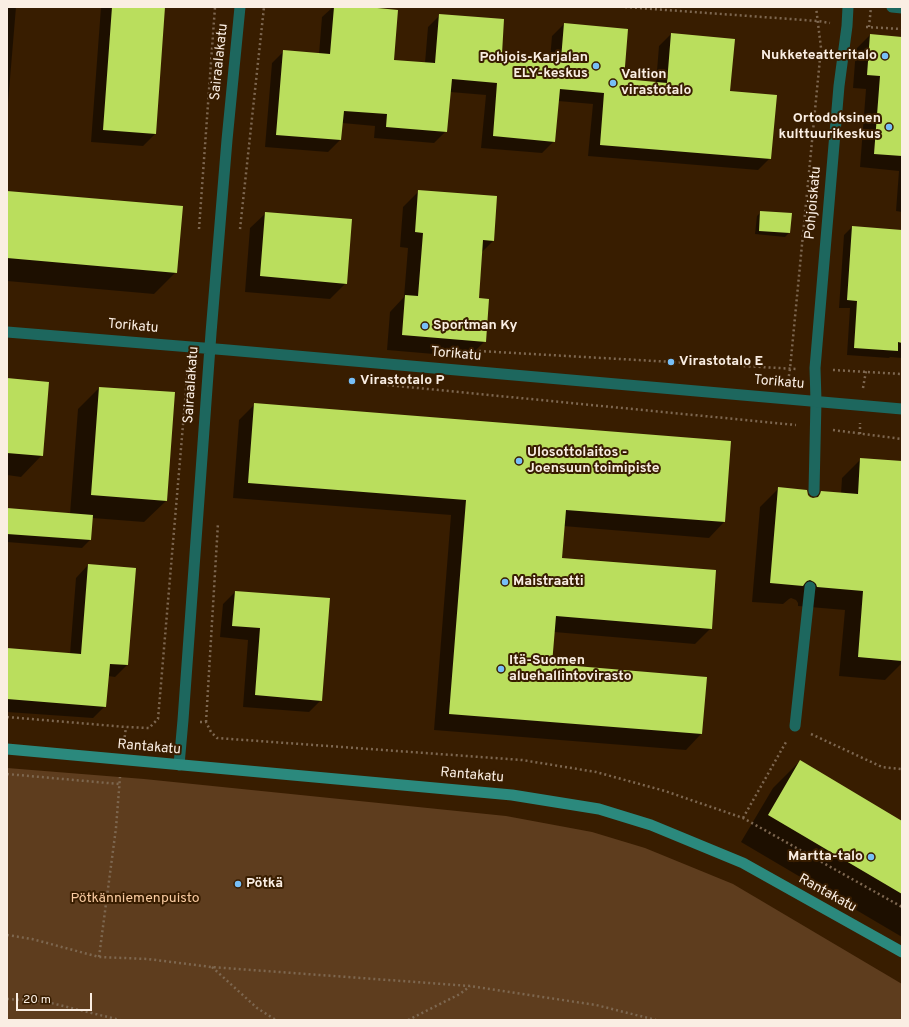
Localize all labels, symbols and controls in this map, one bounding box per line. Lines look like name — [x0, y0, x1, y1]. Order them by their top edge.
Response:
street label: Sairaalakatu — [208, 23, 232, 101]
place label: Nukketeatteritalo — [761, 48, 877, 64]
place label: Pohjois-Karjalan ELY-keskus — [479, 50, 588, 82]
marker: Nukketeatteritalo — [880, 51, 890, 61]
marker: Pohjois-Karjalan ELY-keskus — [591, 61, 601, 71]
place label: Valtion virastotalo — [621, 67, 691, 100]
marker: Valtion virastotalo — [608, 78, 618, 88]
place label: Ortodoksinen kulttuurikeskus — [779, 111, 881, 144]
marker: Ortodoksinen kulttuurikeskus — [884, 122, 894, 132]
street label: Pohjoiskatu — [802, 166, 826, 240]
street label: Torikatu — [107, 316, 159, 338]
place label: Sportman Ky — [433, 318, 517, 334]
marker: Sportman Ky — [420, 321, 430, 331]
street label: Torikatu — [430, 344, 482, 366]
street label: Sairaalakatu — [181, 346, 203, 424]
place label: Virastotalo E — [679, 354, 763, 370]
marker: Virastotalo E — [666, 357, 676, 367]
street label: Torikatu — [753, 372, 805, 394]
place label: Virastotalo P — [360, 373, 445, 389]
marker: Virastotalo P — [347, 376, 357, 386]
place label: Ulosottolaitos - Joensuun toimipiste — [527, 445, 660, 478]
marker: Ulosottolaitos - Joensuun toimipiste — [514, 456, 524, 466]
place label: Maistraatti — [513, 574, 584, 590]
marker: Maistraatti — [500, 577, 510, 587]
place label: Itä-Suomen aluehallintovirasto — [509, 653, 632, 686]
marker: Itä-Suomen aluehallintovirasto — [496, 664, 506, 674]
street label: Rantakatu — [116, 737, 182, 759]
street label: Rantakatu — [439, 765, 505, 787]
place label: Martta-talo — [788, 849, 863, 865]
marker: Martta-talo — [866, 852, 876, 862]
street label: Rantakatu — [795, 871, 859, 917]
place label: Pötkä — [246, 876, 283, 892]
marker: Pötkä — [233, 879, 243, 889]
park label: Pötkänniemenpuisto — [70, 891, 200, 907]
scale bar — [18, 985, 94, 1011]
text: 20 m — [23, 992, 51, 1008]

